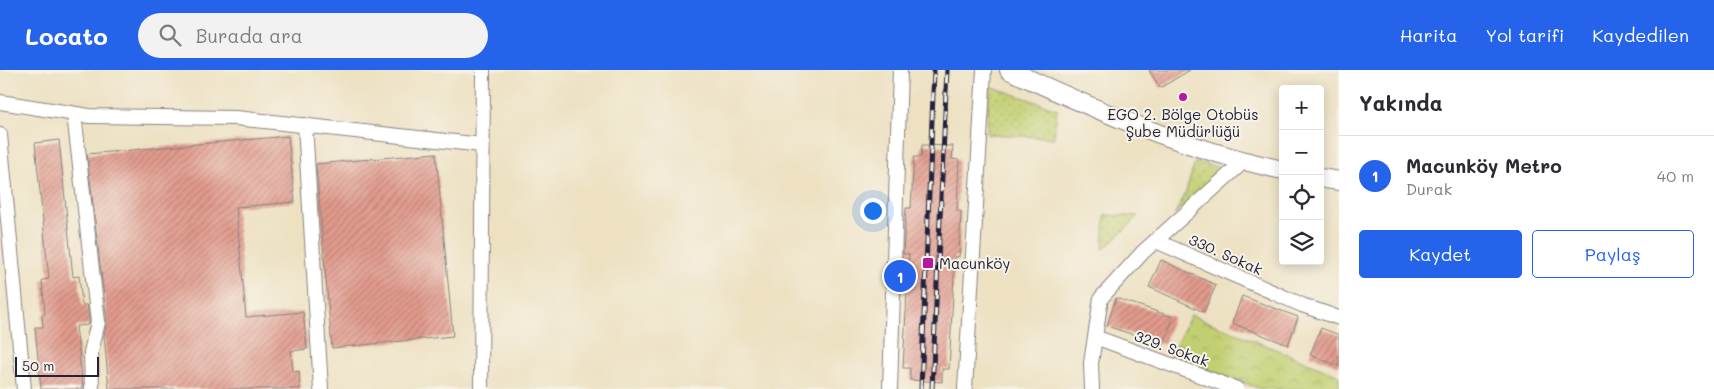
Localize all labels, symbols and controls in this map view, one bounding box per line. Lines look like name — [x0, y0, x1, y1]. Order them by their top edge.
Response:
search box — [138, 13, 488, 58]
text: Locato — [25, 20, 108, 51]
icon: search — [156, 21, 184, 49]
text: Burada ara — [196, 23, 303, 48]
text: Harita — [1400, 23, 1457, 47]
text: Yol tarifi — [1485, 23, 1564, 47]
text: Kaydedilen — [1592, 23, 1689, 47]
map controls — [1279, 85, 1324, 265]
button: + — [1279, 85, 1324, 130]
text: Yakında — [1359, 89, 1443, 116]
marker: EGO 2. Bölge Otobüs Şube Müdürlüğü — [1177, 91, 1189, 103]
place label: EGO 2. Bölge Otobüs Şube Müdürlüğü — [1107, 104, 1259, 141]
button: − — [1279, 130, 1324, 175]
text: Macunköy Metro — [1406, 153, 1562, 178]
text: 1 — [1371, 165, 1379, 186]
text: 40 m — [1657, 165, 1694, 186]
button: locate — [1279, 175, 1324, 220]
text: Durak — [1406, 178, 1452, 199]
your location — [860, 198, 886, 224]
button: layers — [1279, 220, 1324, 265]
street label: 330. Sokak — [1186, 229, 1266, 279]
button: Kaydet — [1359, 230, 1522, 278]
button: Paylaş — [1532, 230, 1694, 278]
place label: Macunköy — [939, 253, 1010, 273]
marker: Macunköy — [921, 256, 935, 270]
pin: 1 — [884, 257, 916, 295]
street label: 329. Sokak — [1132, 325, 1212, 371]
scale bar — [15, 354, 99, 377]
text: 50 m — [22, 356, 54, 375]

